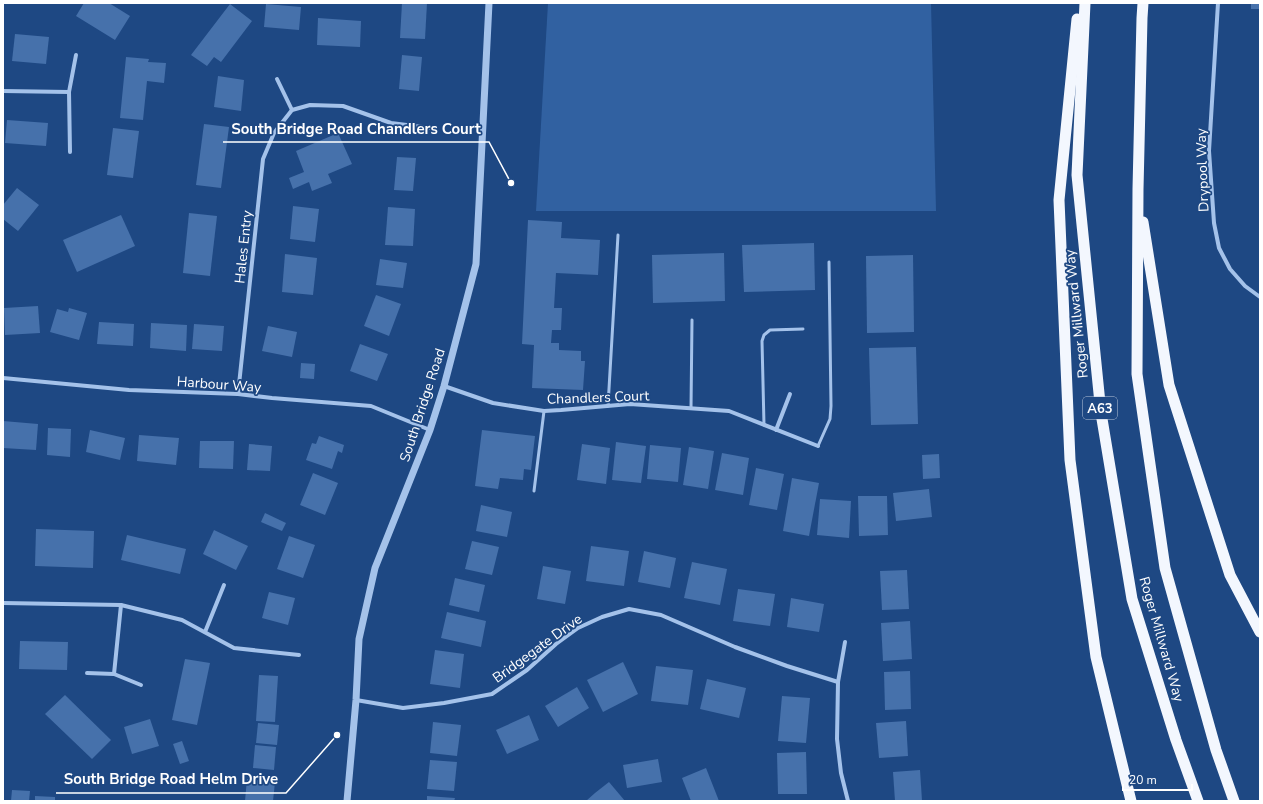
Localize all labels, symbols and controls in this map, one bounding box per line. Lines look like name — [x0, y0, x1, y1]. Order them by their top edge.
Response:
callout: South Bridge Road Chandlers Court — [223, 115, 489, 142]
text: South Bridge Road Chandlers Court — [231, 119, 481, 139]
street label: Drypool Way — [1192, 127, 1213, 212]
street label: Hales Entry — [230, 209, 257, 285]
street label: Roger Millward Way — [1060, 248, 1093, 379]
street label: South Bridge Road — [395, 346, 450, 464]
street label: Harbour Way — [176, 372, 263, 397]
street label: Chandlers Court — [546, 386, 650, 409]
road number: A63 — [1083, 397, 1117, 419]
street label: Roger Millward Way — [1135, 574, 1189, 705]
street label: Bridgegate Drive — [489, 609, 586, 687]
callout: South Bridge Road Helm Drive — [56, 766, 286, 793]
scale bar — [1123, 766, 1192, 792]
text: South Bridge Road Helm Drive — [64, 769, 278, 789]
text: 20 m — [1129, 772, 1157, 788]

